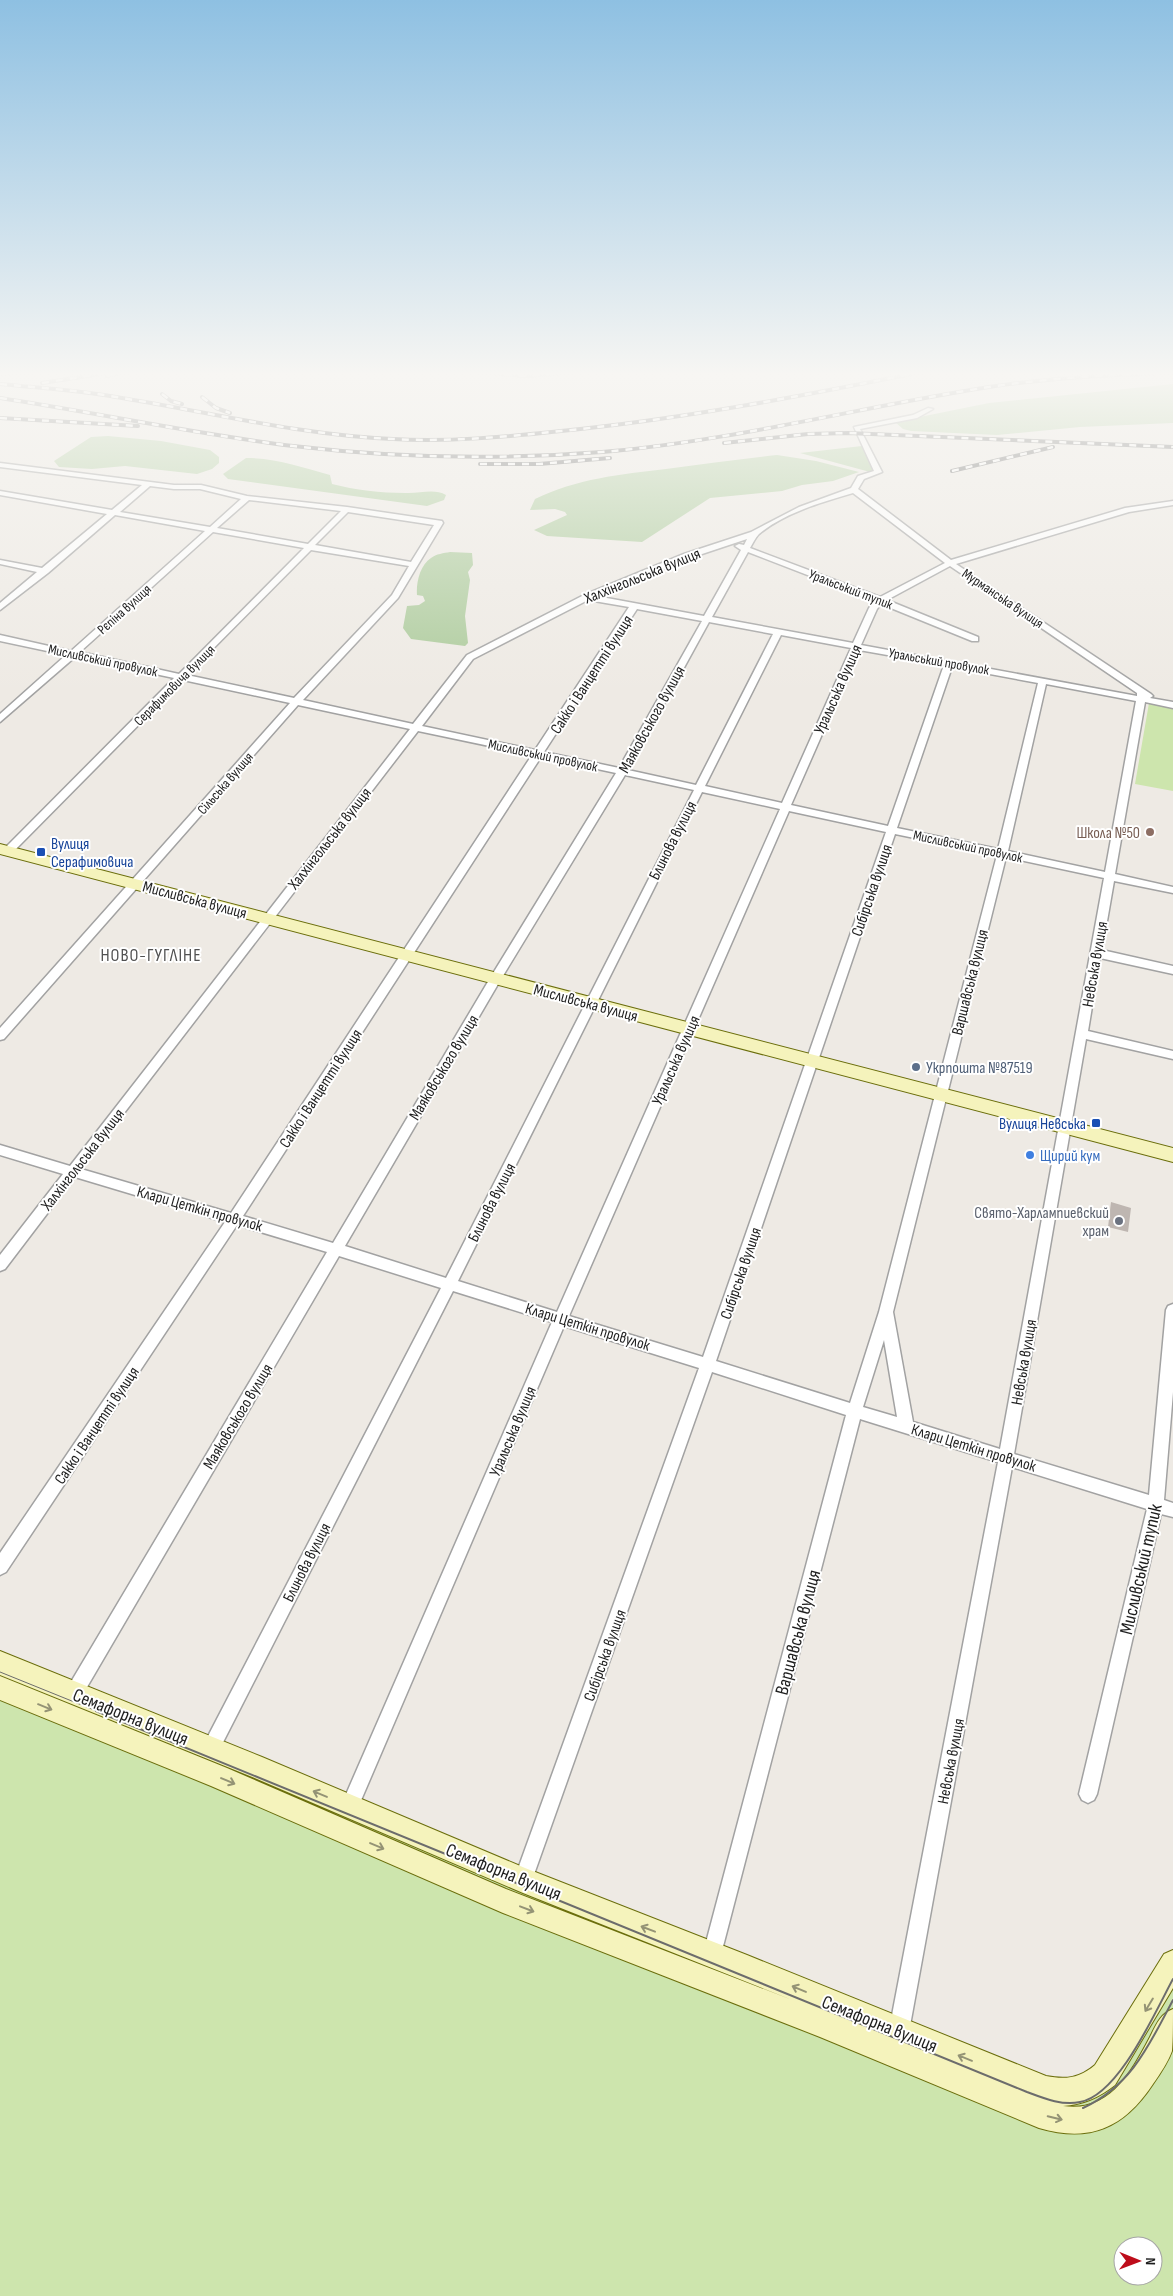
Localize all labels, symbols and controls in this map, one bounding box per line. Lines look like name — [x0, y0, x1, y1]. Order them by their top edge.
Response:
street label: Халхінгольська вулиця — [581, 544, 704, 609]
street label: Мурманська вулиця — [959, 565, 1047, 632]
street label: Уральський тупик — [806, 566, 896, 614]
street label: Рєпіна вулиця — [94, 581, 155, 638]
street label: Сакко і Ванцетті вулиця — [547, 612, 638, 738]
street label: Мисливський провулок — [47, 641, 160, 681]
street label: Серафимовича вулиця — [130, 641, 218, 729]
street label: Уральська вулиця — [810, 642, 867, 737]
street label: Уральський провулок — [887, 644, 991, 679]
street label: Маяковського вулиця — [615, 663, 690, 777]
street label: Мисливський провулок — [487, 736, 600, 776]
street label: Сільська вулиця — [194, 749, 257, 818]
street label: Халхінгольська вулиця — [284, 784, 376, 894]
street label: Блинова вулиця — [645, 798, 701, 883]
place label: Школа №50 — [1076, 824, 1140, 843]
marker: Школа №50 — [1144, 826, 1156, 838]
street label: Мисливський провулок — [912, 827, 1025, 867]
place label: Вулиця Серафимовича — [51, 835, 133, 872]
street label: Сибірська вулиця — [848, 842, 897, 939]
marker: Вулиця Серафимовича — [35, 846, 47, 858]
street label: Мисливська вулиця — [141, 877, 249, 923]
street label: Невська вулиця — [1079, 920, 1112, 1009]
street label: Варшавська вулиця — [948, 928, 993, 1037]
district label: НОВО-ГУГЛІНЕ — [100, 945, 202, 966]
street label: Мисливська вулиця — [532, 980, 640, 1026]
street label: Маяковського вулиця — [405, 1012, 483, 1124]
street label: Уральська вулиця — [648, 1013, 705, 1108]
street label: Сакко і Ванцетті вулиця — [276, 1026, 367, 1152]
place label: Укрпошта №87519 — [926, 1059, 1033, 1078]
marker: Укрпошта №87519 — [910, 1061, 922, 1073]
street label: Халхінгольська вулиця — [37, 1105, 129, 1215]
place label: Вулиця Невська — [999, 1115, 1086, 1134]
marker: Вулиця Невська — [1090, 1117, 1102, 1129]
place label: Щирий кум — [1040, 1147, 1100, 1166]
marker: Щирий кум — [1024, 1149, 1036, 1161]
street label: Блинова вулиця — [464, 1160, 520, 1245]
street label: Клари Цеткін провулок — [135, 1182, 265, 1237]
place label: Свято-Харлампиевский храм — [974, 1204, 1109, 1241]
marker: Свято-Харлампиевский храм — [1113, 1215, 1125, 1227]
street label: Сибірська вулиця — [717, 1225, 766, 1322]
street label: Клари Цеткін провулок — [523, 1299, 653, 1356]
street label: Невська вулиця — [1008, 1318, 1041, 1407]
street label: Маяковського вулиця — [199, 1361, 277, 1473]
street label: Сакко і Ванцетті вулиця — [51, 1364, 144, 1488]
street label: Уральська вулиця — [486, 1384, 541, 1479]
street label: Клари Цеткін провулок — [909, 1420, 1039, 1477]
street label: Мисливський тупик — [1115, 1501, 1168, 1637]
street label: Блинова вулиця — [279, 1520, 335, 1605]
street label: Варшавська вулиця — [771, 1567, 826, 1697]
street label: Сибірська вулиця — [580, 1607, 631, 1704]
street label: Семафорна вулиця — [69, 1684, 192, 1751]
one-way arrow — [37, 1703, 52, 1712]
street label: Невська вулиця — [934, 1717, 969, 1806]
one-way arrow — [220, 1777, 235, 1787]
one-way arrow — [313, 1788, 328, 1798]
street label: Семафорна вулиця — [442, 1839, 565, 1906]
one-way arrow — [369, 1841, 384, 1851]
one-way arrow — [519, 1905, 534, 1915]
one-way arrow — [641, 1924, 656, 1933]
one-way arrow — [792, 1984, 807, 1994]
street label: Семафорна вулиця — [818, 1991, 941, 2058]
one-way arrow — [1143, 1998, 1153, 2012]
one-way arrow — [958, 2053, 973, 2063]
one-way arrow — [1047, 2114, 1063, 2123]
north arrow — [1113, 2236, 1163, 2286]
text: N — [1142, 2257, 1159, 2265]

